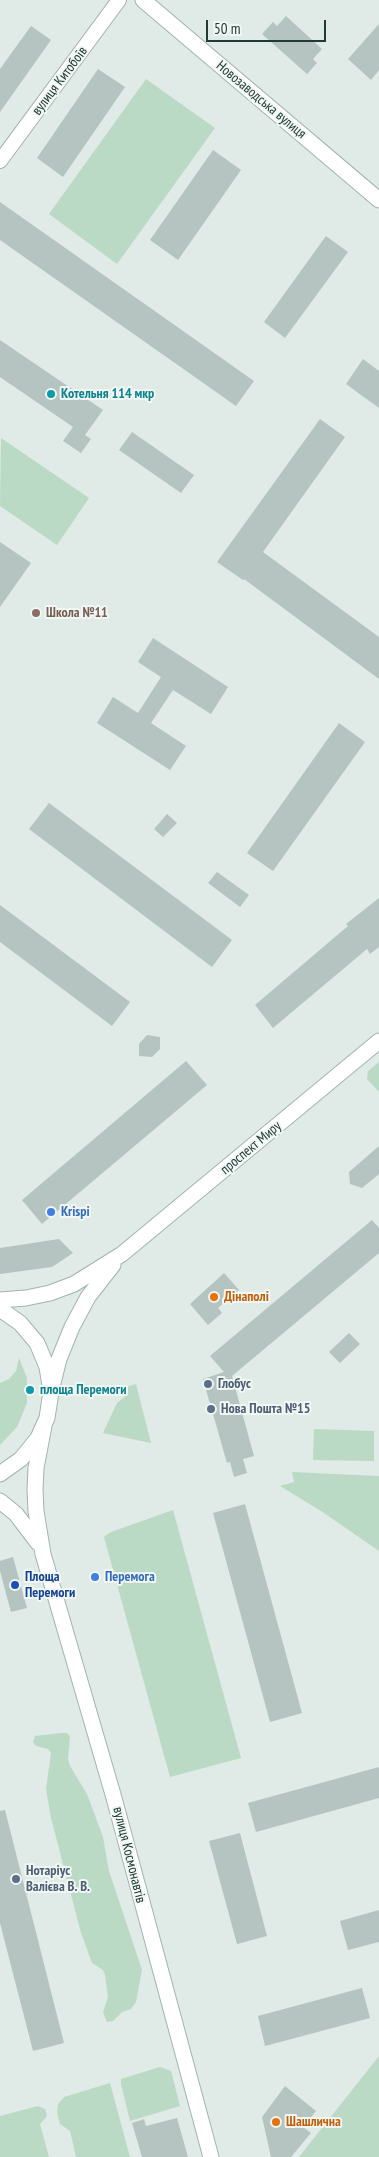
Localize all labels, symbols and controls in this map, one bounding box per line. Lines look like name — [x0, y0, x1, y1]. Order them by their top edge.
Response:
scale bar — [209, 10, 329, 42]
text: 50 m — [214, 19, 240, 38]
street label: вулиця Китобоїв — [29, 43, 91, 119]
street label: Новозаводська вулиця — [213, 58, 309, 142]
place label: Котельня 114 мкр — [61, 386, 154, 402]
marker: Котельня 114 мкр — [45, 388, 57, 400]
place label: Школа №11 — [46, 605, 108, 621]
marker: Школа №11 — [30, 607, 42, 619]
street label: проспект Миру — [217, 1118, 285, 1178]
place label: Krispi — [61, 1204, 90, 1220]
marker: Krispi — [45, 1206, 57, 1218]
place label: Дінаполі — [224, 1289, 269, 1305]
marker: Дінаполі — [208, 1291, 220, 1303]
place label: Глобус — [218, 1376, 251, 1392]
marker: Глобус — [202, 1378, 214, 1390]
place label: площа Перемоги — [40, 1382, 126, 1398]
marker: площа Перемоги — [24, 1384, 36, 1396]
place label: Нова Пошта №15 — [221, 1401, 310, 1417]
marker: Нова Пошта №15 — [205, 1403, 217, 1415]
place label: Площа Перемоги — [25, 1569, 75, 1601]
place label: Перемога — [105, 1569, 155, 1585]
marker: Перемога — [89, 1571, 101, 1583]
marker: Площа Перемоги — [9, 1579, 21, 1591]
street label: вулиця Космонавтів — [109, 1805, 149, 1905]
place label: Нотаріус Валієва В. В. — [26, 1863, 90, 1895]
marker: Нотаріус Валієва В. В. — [10, 1873, 22, 1885]
place label: Шашлична — [286, 2114, 341, 2130]
marker: Шашлична — [270, 2116, 282, 2128]

